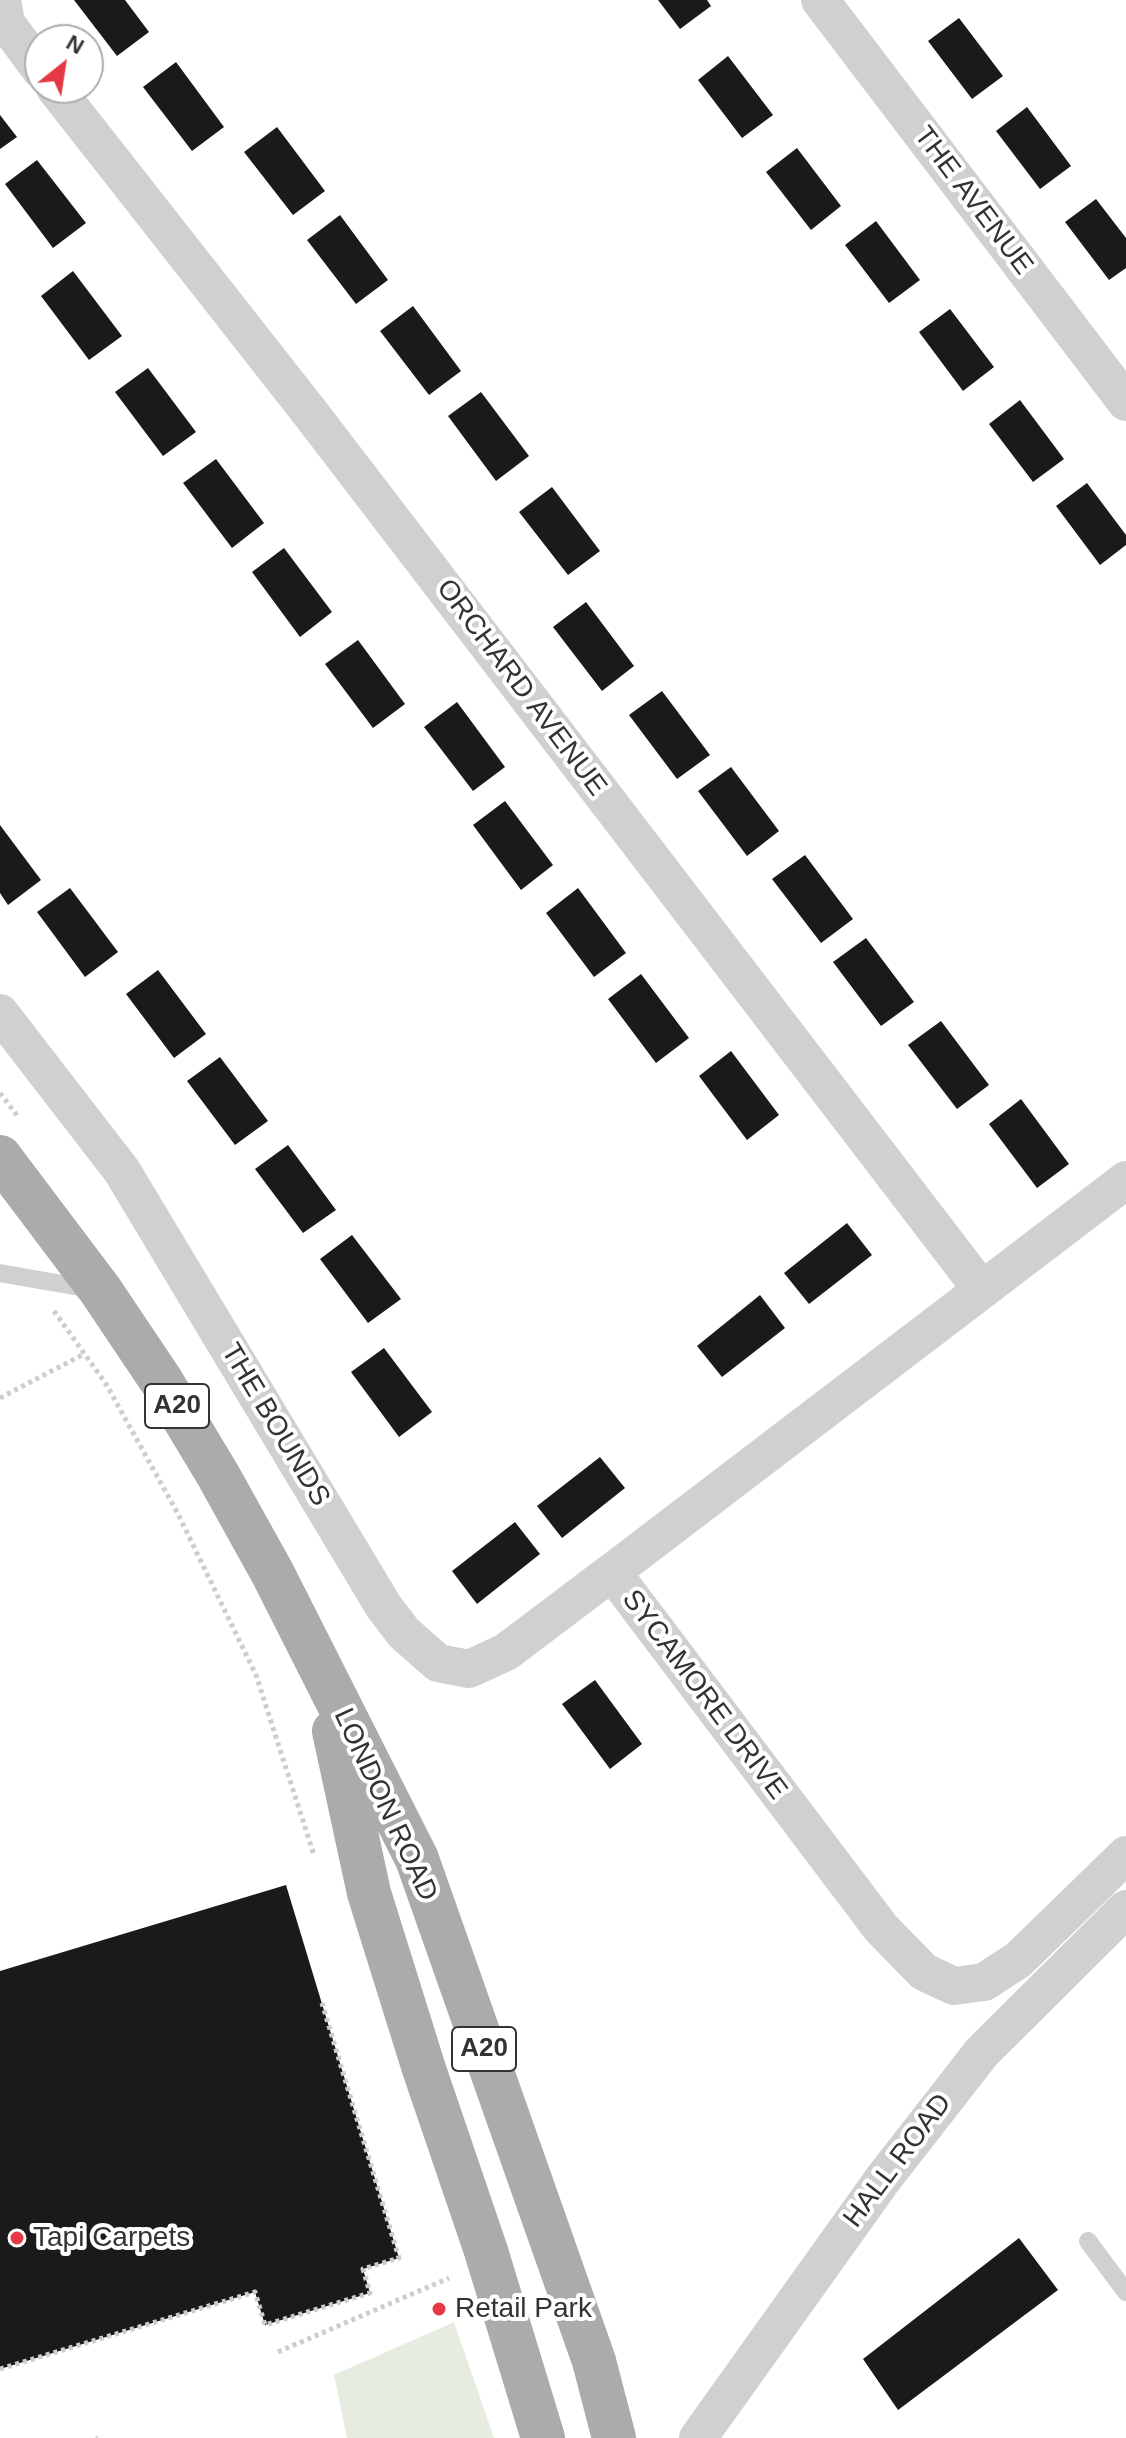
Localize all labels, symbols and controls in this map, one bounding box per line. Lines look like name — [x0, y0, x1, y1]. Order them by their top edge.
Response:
north arrow — [24, 24, 104, 104]
text: N — [62, 30, 88, 59]
street label: THE AVENUE — [906, 120, 1040, 282]
street label: ORCHARD AVENUE — [429, 573, 613, 803]
street label: THE BOUNDS — [213, 1338, 337, 1512]
road number: A20 — [145, 1384, 209, 1428]
street label: SYCAMORE DRIVE — [614, 1584, 794, 1806]
street label: LONDON ROAD — [326, 1703, 444, 1907]
road number: A20 — [452, 2027, 516, 2071]
street label: HALL ROAD — [837, 2088, 959, 2234]
place label: Tapi Carpets — [33, 2221, 190, 2255]
marker: Tapi Carpets — [8, 2229, 26, 2247]
place label: Retail Park — [455, 2292, 592, 2326]
marker: Retail Park — [430, 2300, 448, 2318]

